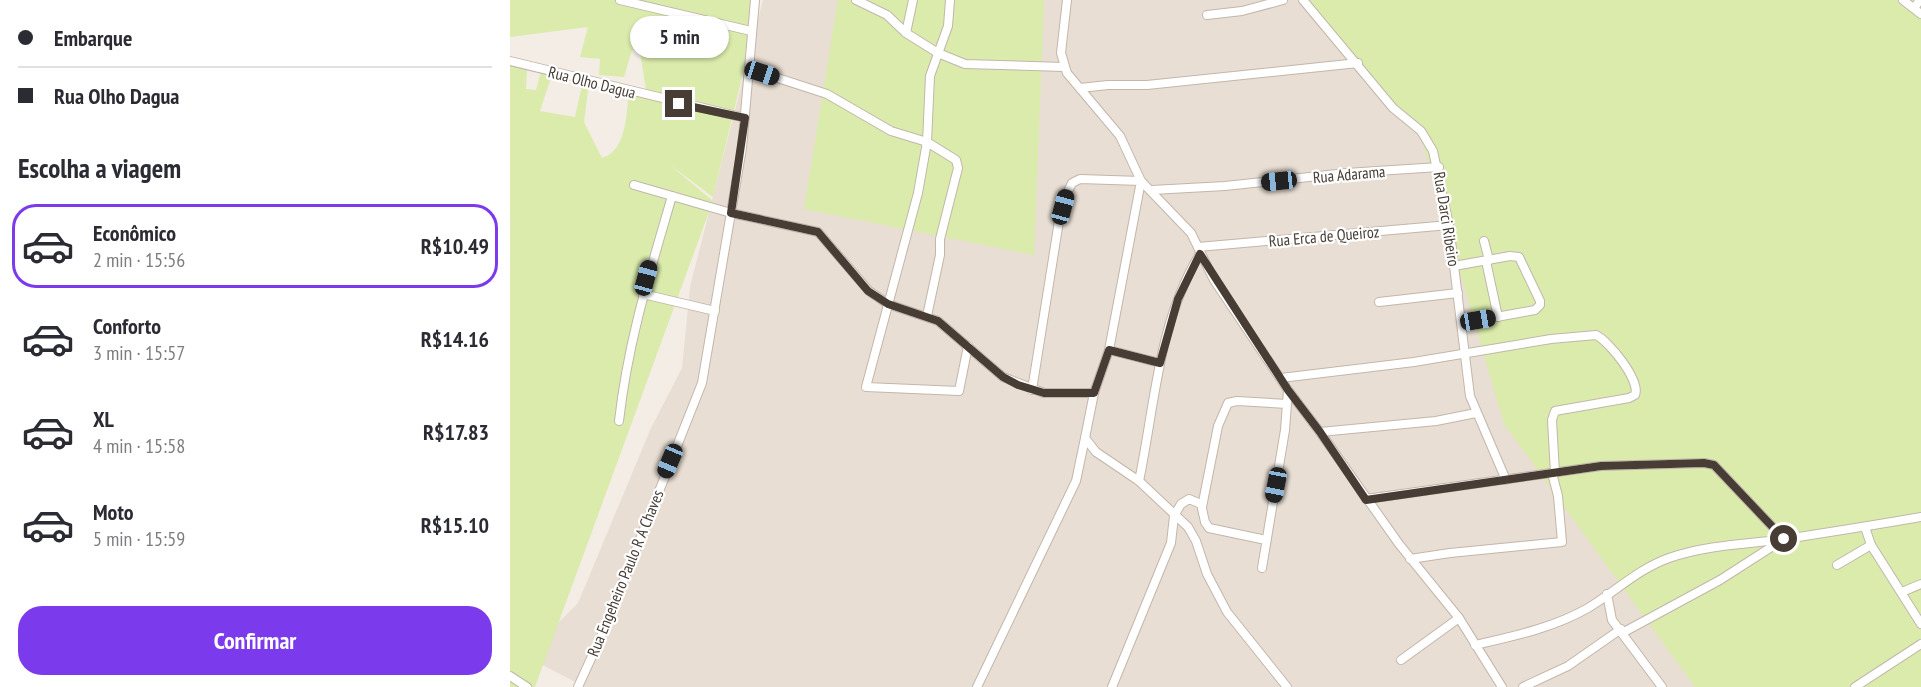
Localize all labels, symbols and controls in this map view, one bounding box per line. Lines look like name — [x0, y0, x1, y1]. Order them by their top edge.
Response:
callout: 5 min — [630, 17, 729, 59]
text: Embarque — [54, 24, 132, 52]
text: 5 min — [659, 24, 700, 50]
car — [742, 59, 782, 87]
street label: Rua Olho Dagua — [546, 61, 638, 103]
text: Rua Olho Dagua — [54, 82, 179, 110]
route end — [665, 90, 692, 117]
text: Escolha a viagem — [18, 151, 181, 185]
street label: Rua Adarama — [1312, 161, 1386, 187]
car — [1260, 170, 1298, 192]
street label: Rua Darci Ribeiro — [1430, 170, 1464, 268]
car — [1050, 187, 1076, 227]
icon: car — [21, 219, 75, 273]
text: Econômico — [93, 219, 176, 247]
street label: Rua Erca de Queiroz — [1268, 221, 1380, 251]
text: R$10.49 — [421, 232, 489, 260]
text: 2 min · 15:56 — [93, 247, 185, 273]
car — [633, 258, 659, 298]
car — [1459, 308, 1497, 332]
icon: car — [21, 312, 75, 366]
text: Conforto — [93, 312, 161, 340]
text: R$14.16 — [421, 325, 489, 353]
text: 3 min · 15:57 — [93, 340, 185, 366]
icon: car — [21, 405, 75, 459]
text: XL — [93, 405, 114, 433]
text: R$17.83 — [423, 418, 489, 446]
text: 4 min · 15:58 — [93, 433, 185, 459]
car — [655, 441, 685, 481]
car — [1264, 466, 1288, 504]
street label: Rua Engeheiro Paulo R A Chaves — [582, 487, 668, 659]
icon: car — [21, 498, 75, 552]
text: Moto — [93, 498, 134, 526]
text: R$15.10 — [421, 511, 489, 539]
route start — [1770, 525, 1797, 552]
text: 5 min · 15:59 — [93, 526, 185, 552]
button: Confirmar — [18, 606, 492, 675]

